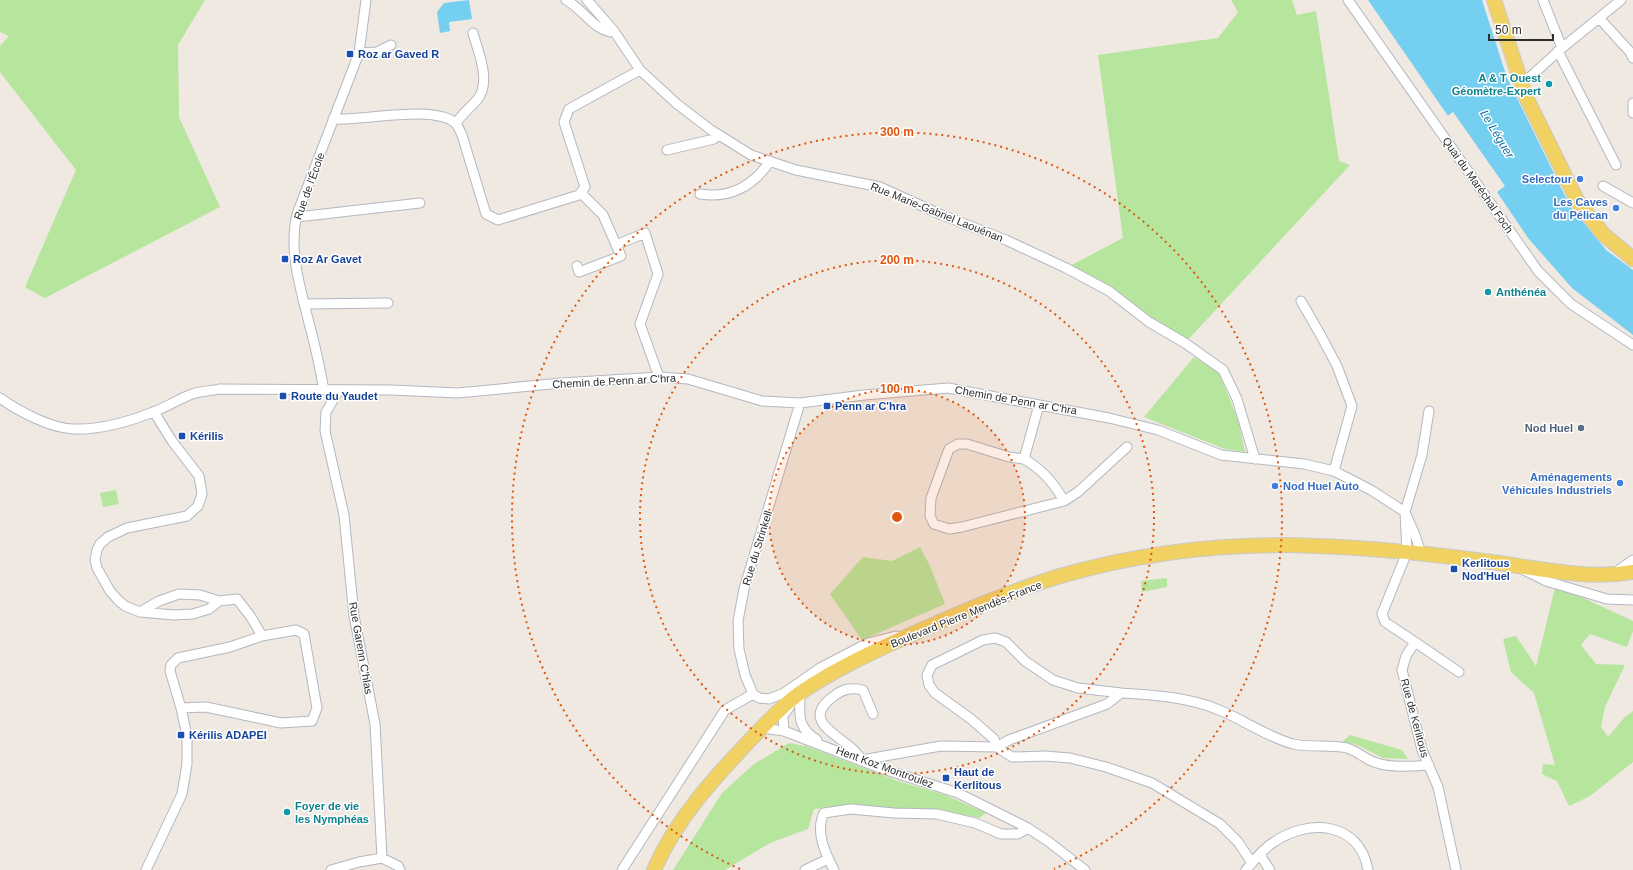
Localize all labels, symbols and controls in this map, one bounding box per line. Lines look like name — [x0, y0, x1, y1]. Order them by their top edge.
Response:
scale bar — [1489, 16, 1553, 42]
text: 50 m — [1495, 23, 1522, 37]
place label: Roz ar Gaved R — [358, 48, 439, 60]
marker: Roz ar Gaved R — [345, 49, 355, 59]
place label: A & T Ouest Géomètre-Expert — [1452, 72, 1541, 97]
marker: A & T Ouest Géomètre-Expert — [1544, 79, 1554, 89]
water label: Le Léguer — [1477, 107, 1517, 162]
text: 300 m — [880, 125, 914, 139]
street label: Quai du Maréchal Foch — [1440, 135, 1516, 235]
street label: Rue de l'École — [291, 151, 327, 221]
place label: Selectour — [1522, 173, 1573, 185]
marker: Selectour — [1575, 174, 1585, 184]
street label: Rue Marie-Gabriel Laouénan — [869, 180, 1005, 244]
place label: Les Caves du Pélican — [1553, 196, 1608, 221]
marker: Les Caves du Pélican — [1611, 203, 1621, 213]
place label: Roz Ar Gavet — [293, 253, 362, 265]
text: 200 m — [880, 253, 914, 267]
marker: Roz Ar Gavet — [280, 254, 290, 264]
place label: Anthénéa — [1496, 286, 1547, 298]
marker: Anthénéa — [1483, 287, 1493, 297]
street label: Chemin de Penn ar C'hra — [552, 372, 677, 390]
text: 100 m — [880, 382, 914, 396]
street label: Chemin de Penn ar C'hra — [954, 383, 1079, 417]
place label: Route du Yaudet — [291, 390, 378, 402]
marker: Route du Yaudet — [278, 391, 288, 401]
place label: Penn ar C'hra — [835, 400, 907, 412]
marker: Penn ar C'hra — [822, 401, 832, 411]
place label: Nod Huel — [1525, 422, 1573, 434]
marker: Nod Huel — [1576, 423, 1586, 433]
place label: Kérilis — [190, 430, 224, 442]
marker: Kérilis — [177, 431, 187, 441]
place label: Aménagements Véhicules Industriels — [1502, 471, 1612, 496]
marker: Aménagements Véhicules Industriels — [1615, 478, 1625, 488]
place label: Nod Huel Auto — [1283, 480, 1359, 492]
marker: Nod Huel Auto — [1270, 481, 1280, 491]
street label: Rue du Strinkell — [740, 509, 774, 587]
centre of rings — [890, 510, 904, 524]
place label: Kerlitous Nod'Huel — [1462, 557, 1510, 582]
marker: Kerlitous Nod'Huel — [1449, 564, 1459, 574]
street label: Boulevard Pierre Mendès-France — [889, 578, 1043, 650]
street label: Rue Garenn C'hlas — [347, 601, 375, 695]
street label: Rue de Kerlitous — [1399, 677, 1431, 759]
place label: Kérilis ADAPEI — [189, 729, 267, 741]
marker: Kérilis ADAPEI — [176, 730, 186, 740]
street label: Hent Koz Montroulez — [835, 744, 935, 790]
place label: Haut de Kerlitous — [954, 766, 1002, 791]
marker: Haut de Kerlitous — [941, 773, 951, 783]
place label: Foyer de vie les Nymphéas — [295, 800, 369, 825]
marker: Foyer de vie les Nymphéas — [282, 807, 292, 817]

